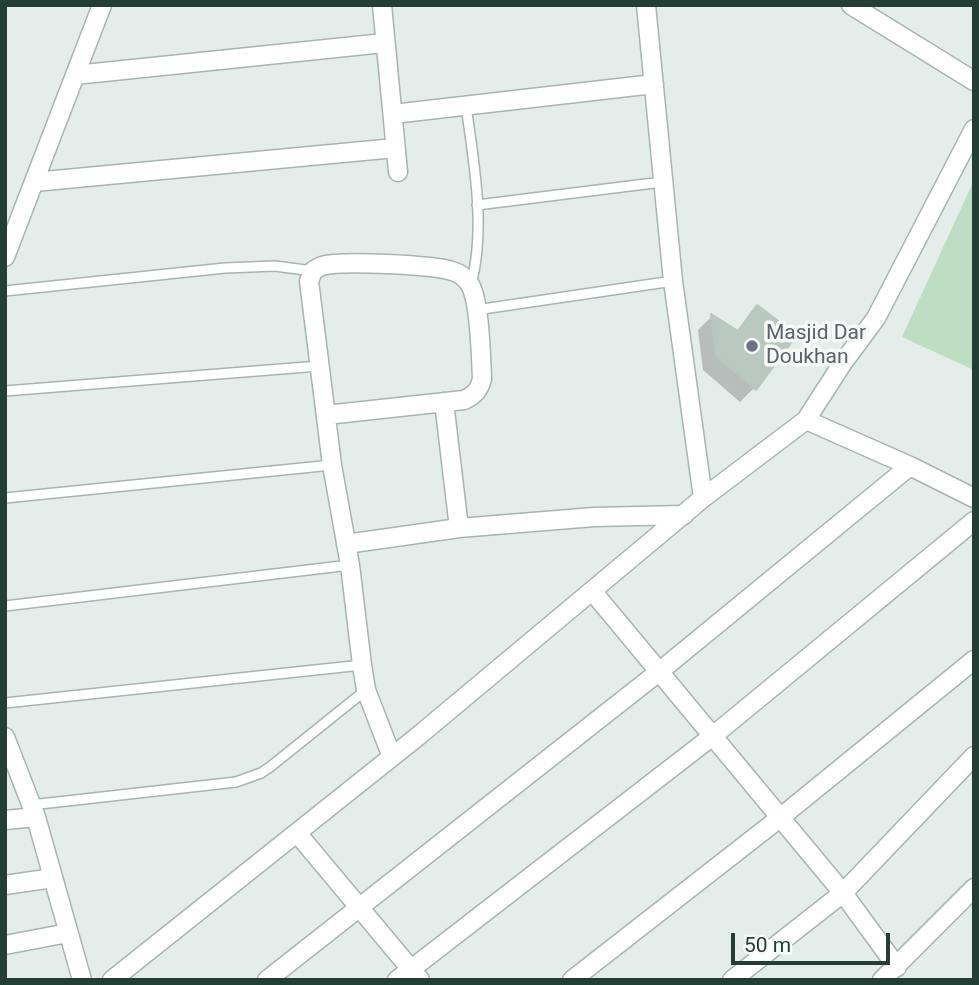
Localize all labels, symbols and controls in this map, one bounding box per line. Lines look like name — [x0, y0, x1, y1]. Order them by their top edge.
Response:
place label: Masjid Dar Doukhan — [766, 321, 866, 371]
marker: Masjid Dar Doukhan — [744, 338, 760, 354]
scale bar — [734, 918, 893, 962]
text: 50 m — [744, 933, 791, 957]

